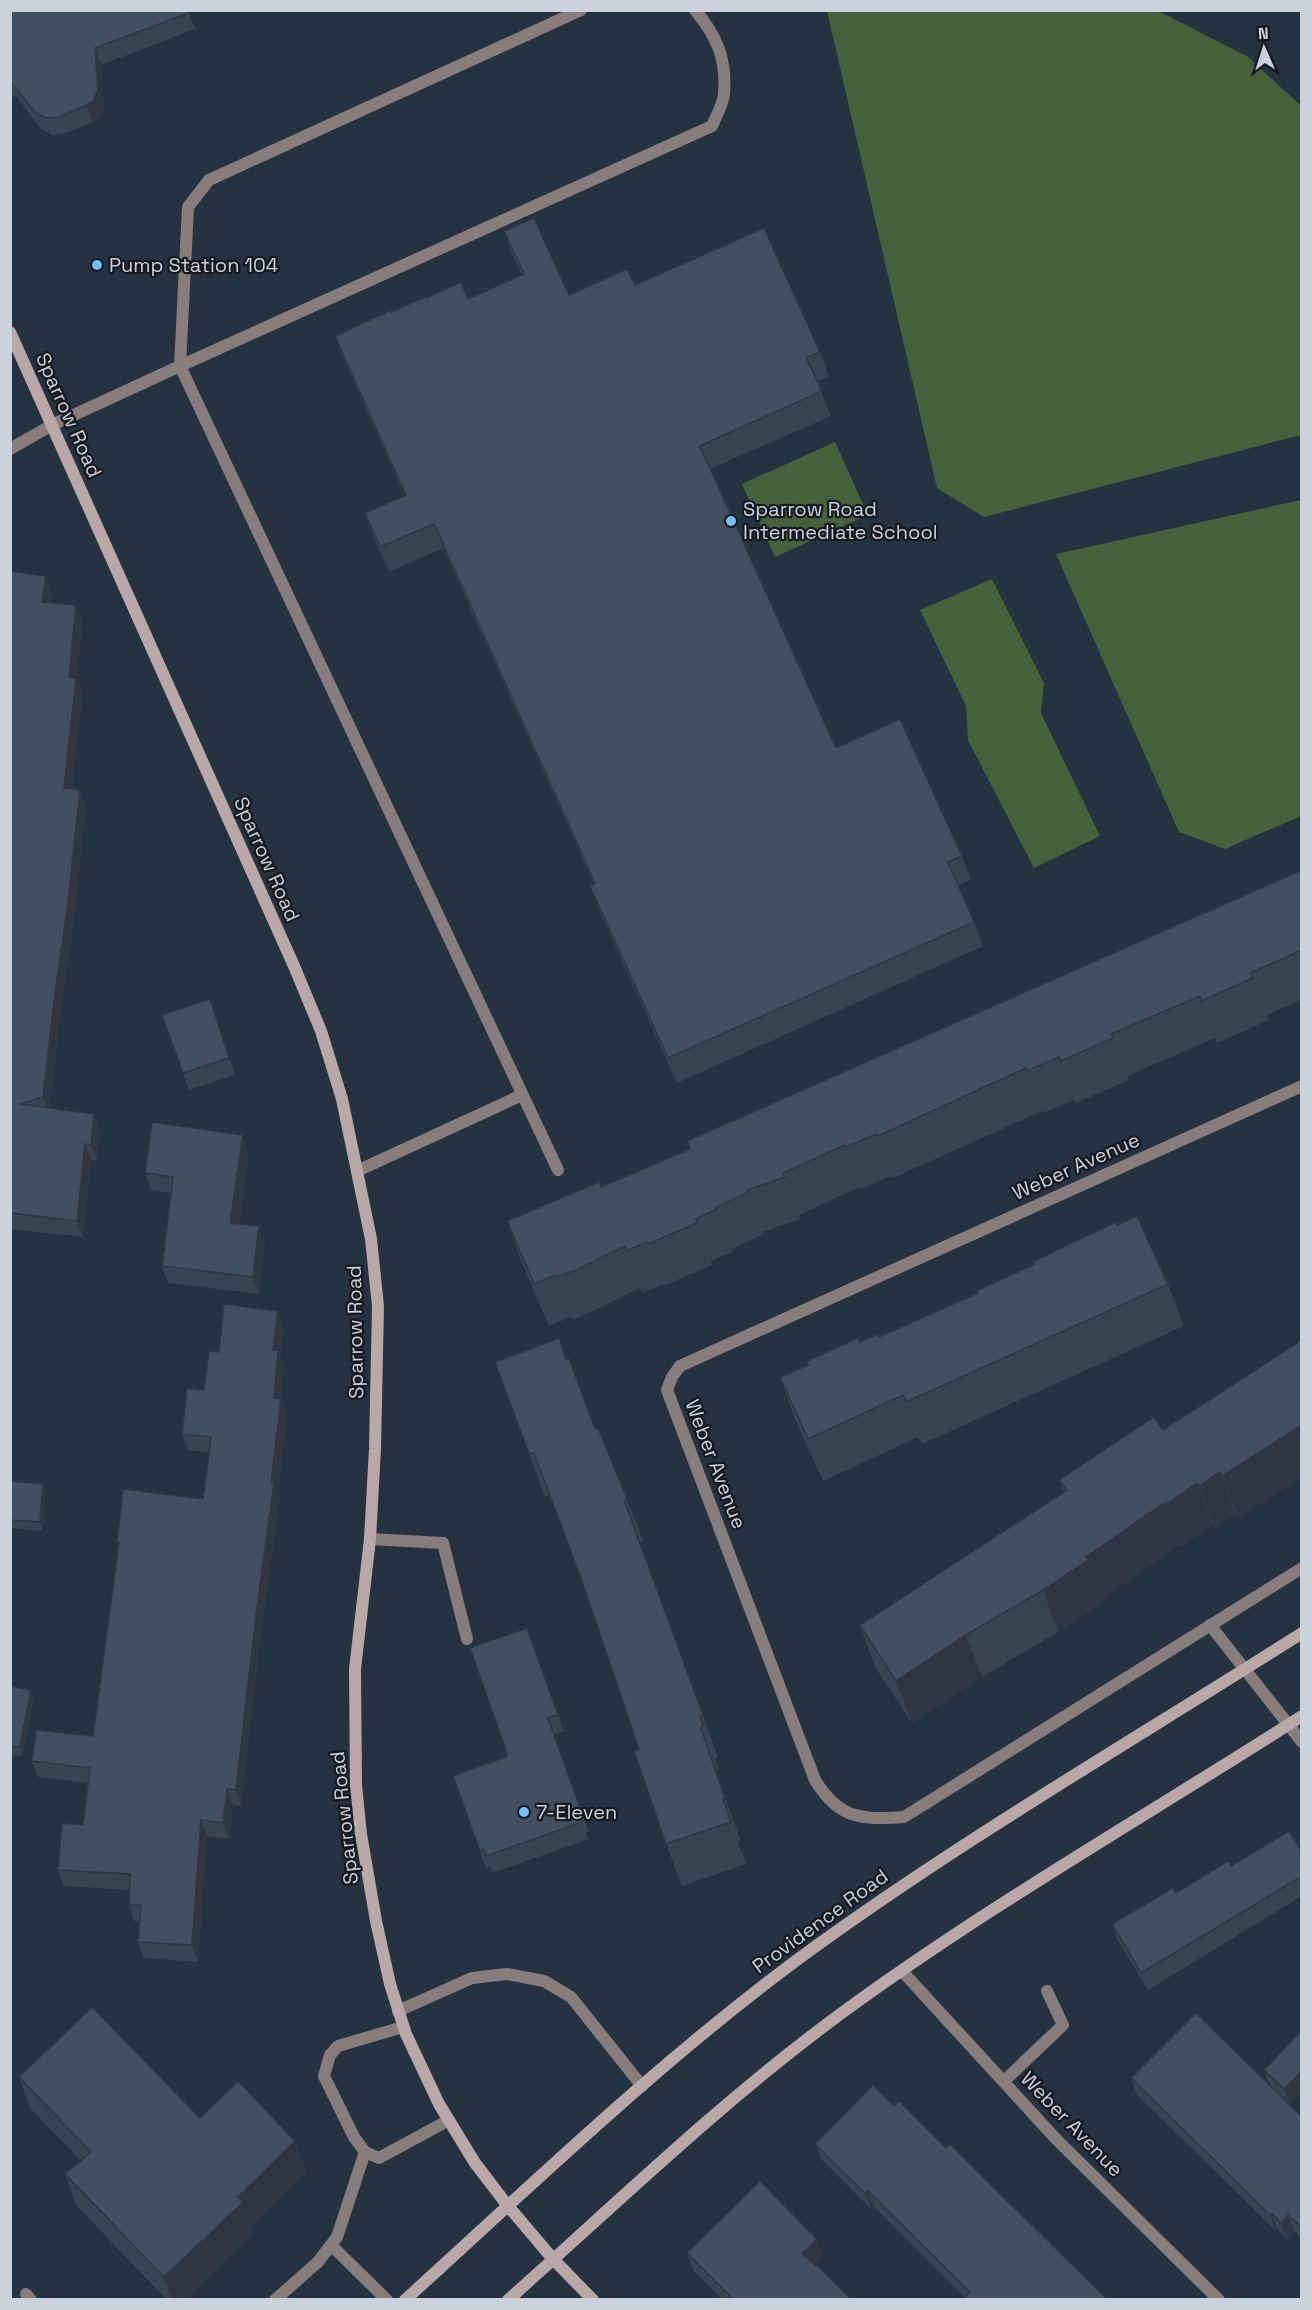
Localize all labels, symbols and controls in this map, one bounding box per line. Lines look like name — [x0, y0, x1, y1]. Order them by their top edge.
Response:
north arrow — [1234, 18, 1294, 78]
text: N — [1257, 23, 1269, 44]
place label: Pump Station 104 — [109, 252, 278, 278]
marker: Pump Station 104 — [90, 258, 104, 272]
street label: Sparrow Road — [30, 349, 108, 481]
place label: Sparrow Road Intermediate School — [743, 496, 938, 545]
marker: Sparrow Road Intermediate School — [724, 514, 738, 528]
street label: Sparrow Road — [228, 793, 306, 925]
street label: Weber Avenue — [1008, 1126, 1144, 1206]
street label: Sparrow Road — [341, 1265, 369, 1399]
street label: Weber Avenue — [679, 1395, 753, 1533]
street label: Sparrow Road — [324, 1750, 364, 1886]
place label: 7-Eleven — [536, 1799, 617, 1825]
marker: 7-Eleven — [517, 1805, 531, 1819]
street label: Providence Road — [747, 1863, 893, 1979]
street label: Weber Avenue — [1015, 2066, 1129, 2182]

